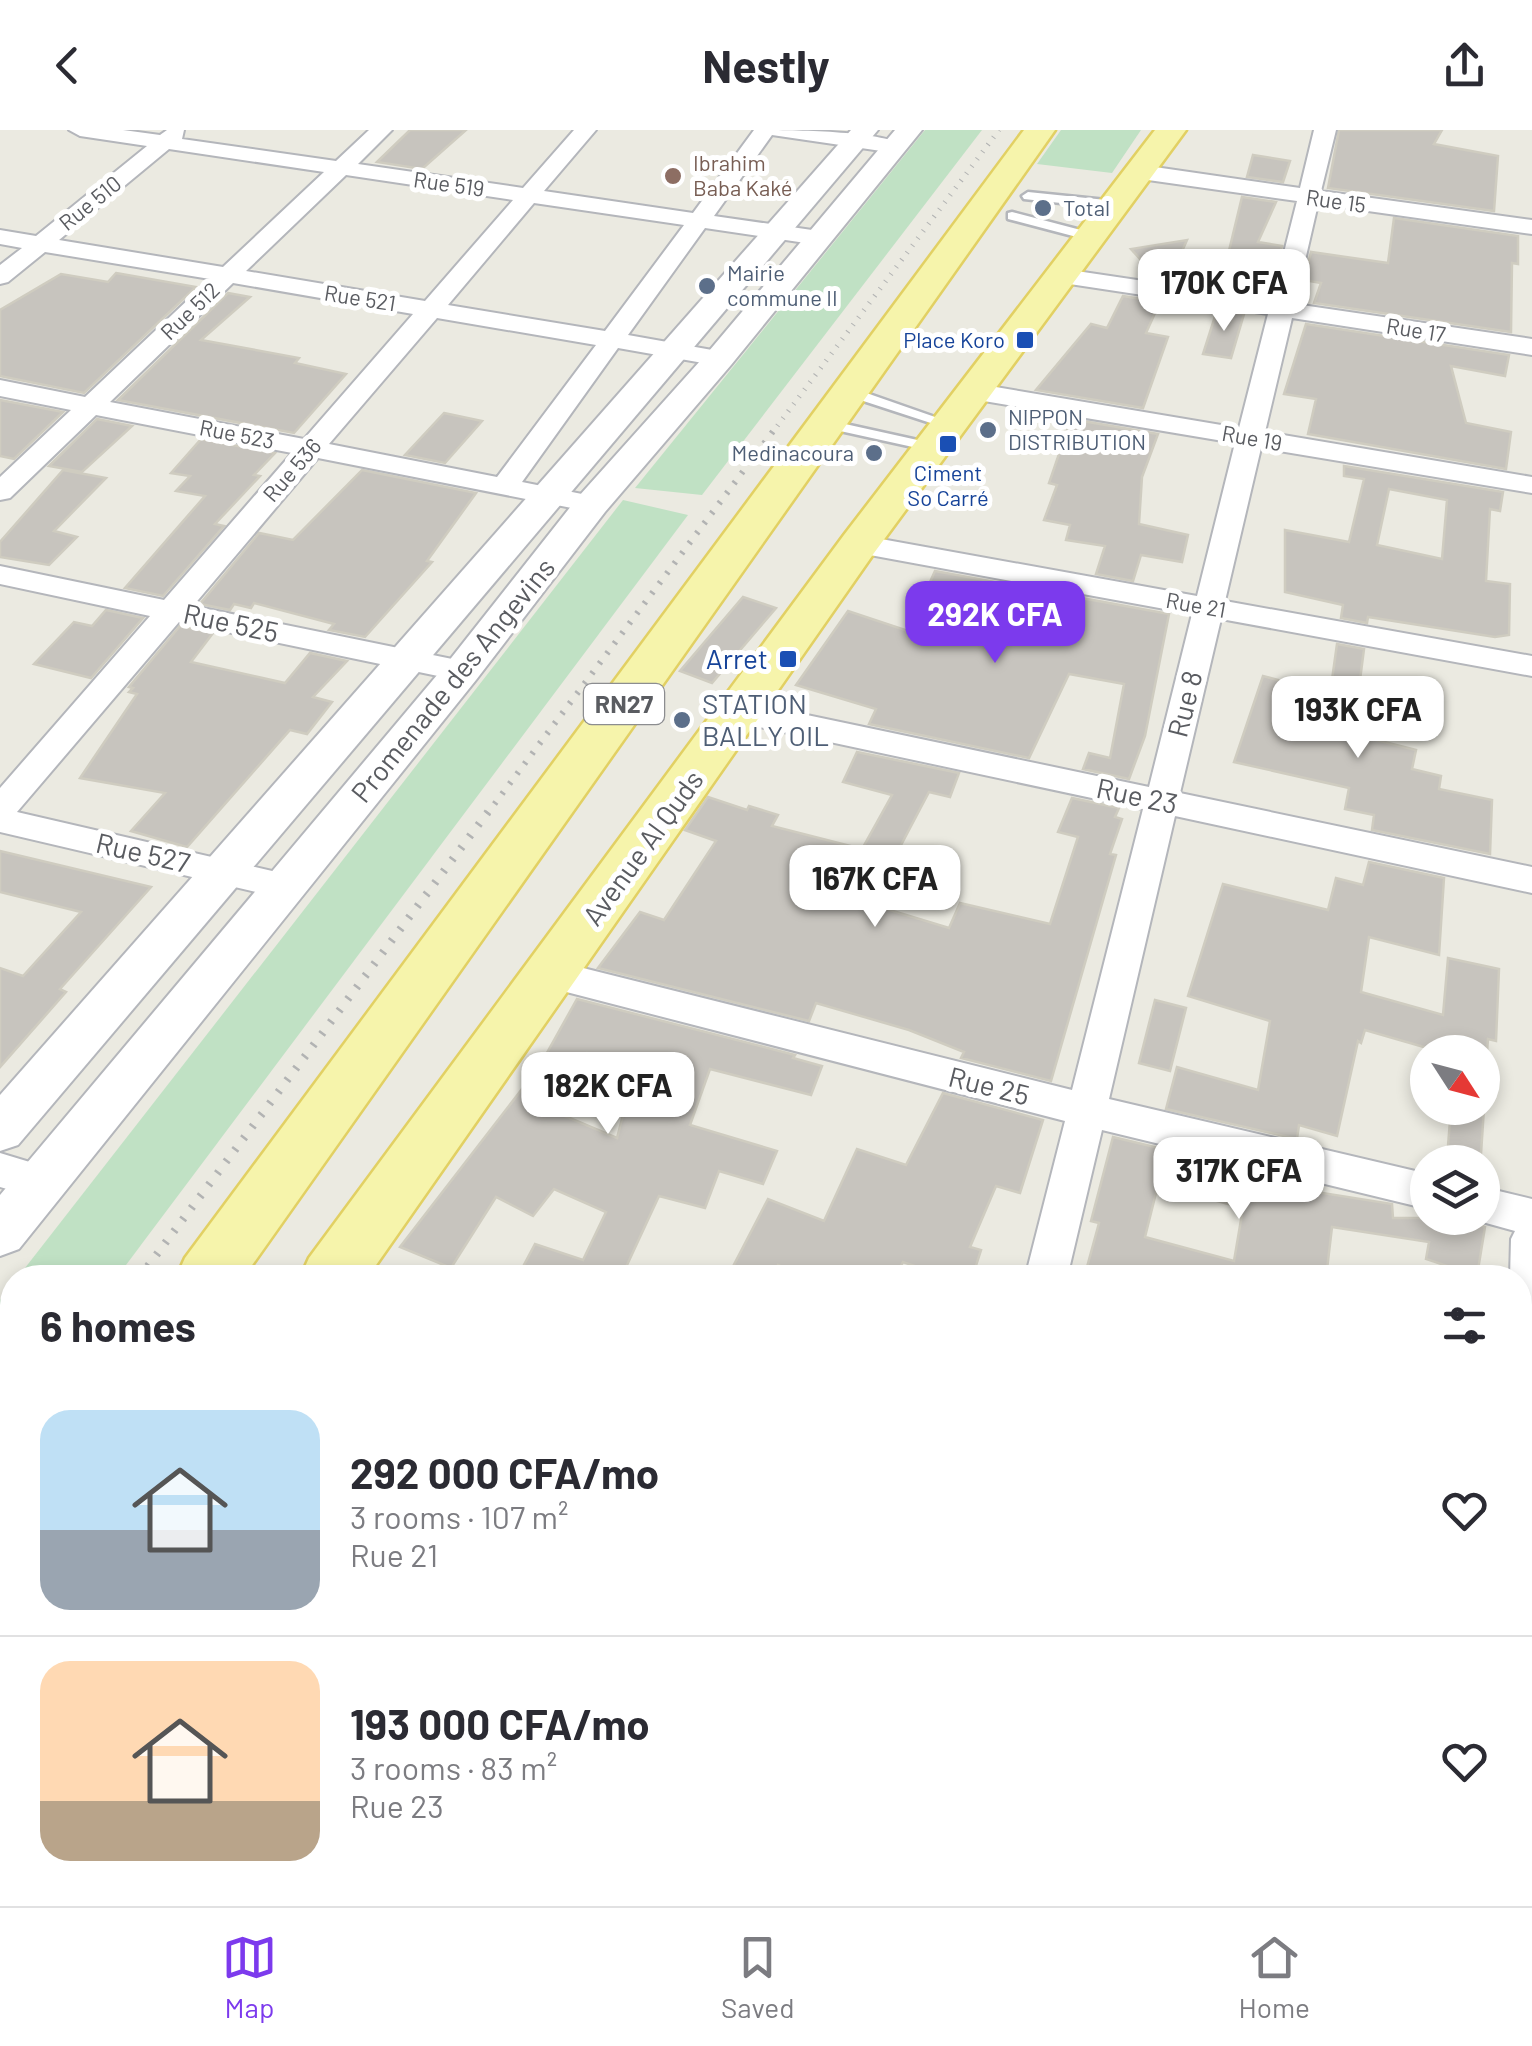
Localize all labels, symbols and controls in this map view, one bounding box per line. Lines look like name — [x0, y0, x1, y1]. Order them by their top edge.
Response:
icon: back — [40, 38, 95, 93]
text: Nestly — [702, 38, 830, 92]
icon: share — [1437, 38, 1492, 93]
place label: Ibrahim Baba Kaké — [693, 149, 793, 200]
street label: Rue 519 — [412, 165, 486, 201]
marker: Ibrahim Baba Kaké — [662, 165, 684, 187]
street label: Rue 510 — [53, 169, 126, 235]
street label: Rue 15 — [1304, 183, 1368, 217]
place label: Total — [1063, 194, 1110, 220]
marker: Total — [1032, 197, 1054, 219]
pin: 170K CFA — [1121, 249, 1327, 334]
place label: Mairie commune II — [727, 259, 838, 310]
text: 170K CFA — [1160, 262, 1288, 300]
marker: Mairie commune II — [696, 275, 718, 297]
street label: Rue 512 — [155, 276, 224, 344]
street label: Rue 521 — [323, 279, 398, 315]
street label: Rue 17 — [1385, 312, 1448, 347]
place label: Place Koro — [903, 326, 1005, 352]
marker: Place Koro — [1014, 329, 1036, 351]
place label: NIPPON DISTRIBUTION — [1008, 403, 1146, 454]
street label: Rue 523 — [198, 413, 277, 453]
marker: NIPPON DISTRIBUTION — [977, 419, 999, 441]
street label: Rue 19 — [1220, 419, 1284, 455]
street label: Rue 536 — [257, 432, 326, 506]
marker: Ciment So Carré — [937, 433, 959, 455]
place label: Medinacoura — [731, 439, 854, 465]
marker: Medinacoura — [863, 442, 885, 464]
place label: Ciment So Carré — [907, 459, 989, 510]
street label: Promenade des Angevins — [343, 550, 561, 808]
pin: 292K CFA — [892, 581, 1098, 666]
street label: Rue 21 — [1164, 586, 1228, 622]
text: 292K CFA — [927, 594, 1063, 632]
street label: Rue 525 — [180, 595, 282, 649]
place label: Arret — [706, 641, 768, 675]
marker: Arret — [777, 648, 799, 670]
street label: Rue 8 — [1159, 667, 1209, 741]
pin: 193K CFA — [1255, 676, 1461, 761]
road number: RN27 — [584, 684, 664, 724]
place label: STATION BALLY OIL — [702, 686, 829, 752]
text: 193K CFA — [1294, 689, 1422, 727]
marker: STATION BALLY OIL — [671, 709, 693, 731]
street label: Avenue Al Quds — [575, 763, 710, 932]
street label: Rue 23 — [1094, 770, 1181, 820]
street label: Rue 527 — [93, 825, 193, 879]
pin: 167K CFA — [772, 845, 978, 930]
text: 167K CFA — [811, 858, 939, 896]
north arrow — [1410, 1035, 1500, 1125]
map controls — [1410, 1035, 1500, 1235]
pin: 182K CFA — [505, 1052, 711, 1137]
street label: Rue 25 — [945, 1059, 1033, 1111]
text: 182K CFA — [543, 1065, 673, 1103]
pin: 317K CFA — [1136, 1137, 1342, 1222]
button: layers — [1410, 1145, 1500, 1235]
text: 317K CFA — [1175, 1150, 1303, 1188]
icon: filters — [1437, 1298, 1492, 1353]
text: 6 homes — [40, 1300, 196, 1350]
text: 292 000 CFA/mo — [350, 1447, 659, 1497]
icon: home — [120, 1450, 240, 1570]
icon: heart — [1437, 1483, 1492, 1538]
text: 3 rooms · 107 m² — [350, 1497, 568, 1535]
text: Rue 21 — [350, 1535, 438, 1573]
text: 193 000 CFA/mo — [350, 1698, 650, 1748]
icon: home — [120, 1701, 240, 1821]
icon: heart — [1437, 1734, 1492, 1789]
text: 3 rooms · 83 m² — [350, 1748, 557, 1786]
text: Rue 23 — [350, 1786, 444, 1824]
tab: Map — [222, 1930, 277, 2024]
tab: Saved — [721, 1930, 795, 2024]
tab: Home — [1239, 1930, 1310, 2024]

